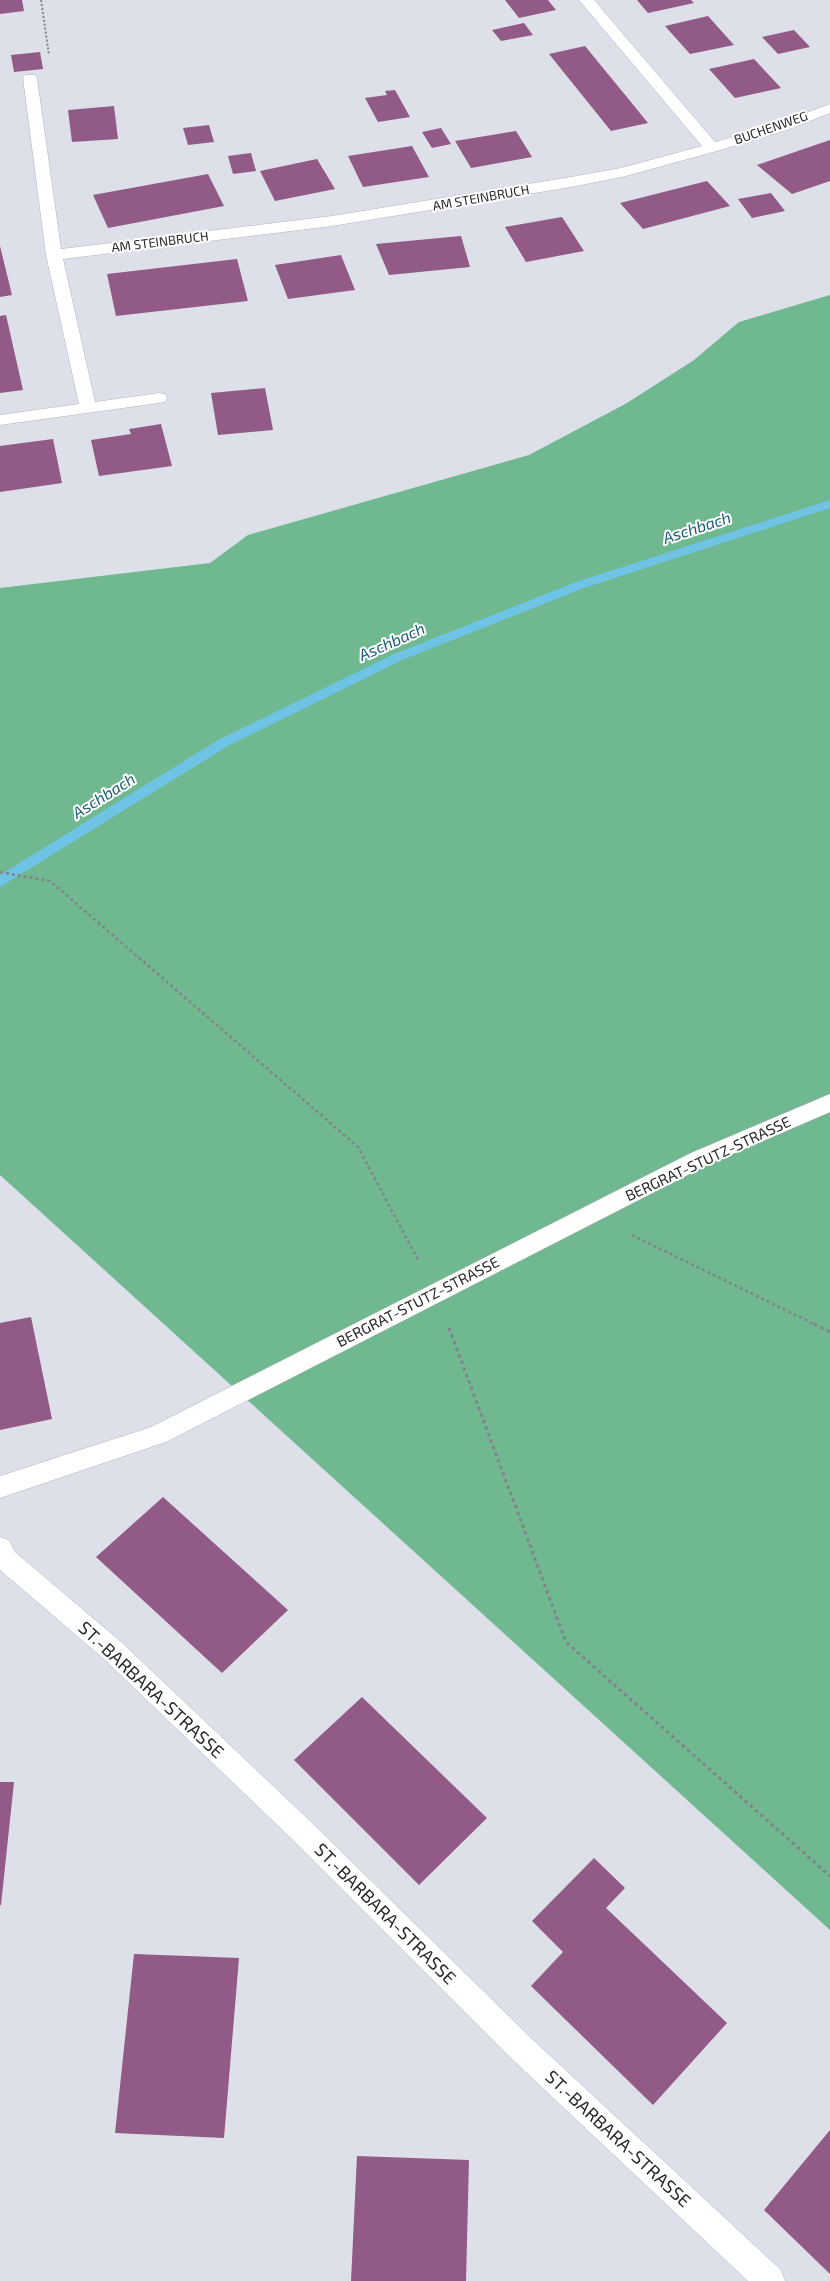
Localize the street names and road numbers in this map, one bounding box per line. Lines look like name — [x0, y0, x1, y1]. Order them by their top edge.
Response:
street label: BUCHENWEG — [732, 108, 810, 148]
street label: AM STEINBRUCH — [431, 182, 531, 214]
street label: AM STEINBRUCH — [110, 228, 210, 256]
street label: BERGRAT-STUTZ-STRASSE — [622, 1113, 794, 1205]
street label: BERGRAT-STUTZ-STRASSE — [334, 1253, 502, 1351]
street label: ST.-BARBARA-STRASSE — [74, 1617, 228, 1763]
street label: ST.-BARBARA-STRASSE — [310, 1839, 460, 1989]
street label: ST.-BARBARA-STRASSE — [541, 2066, 695, 2212]

